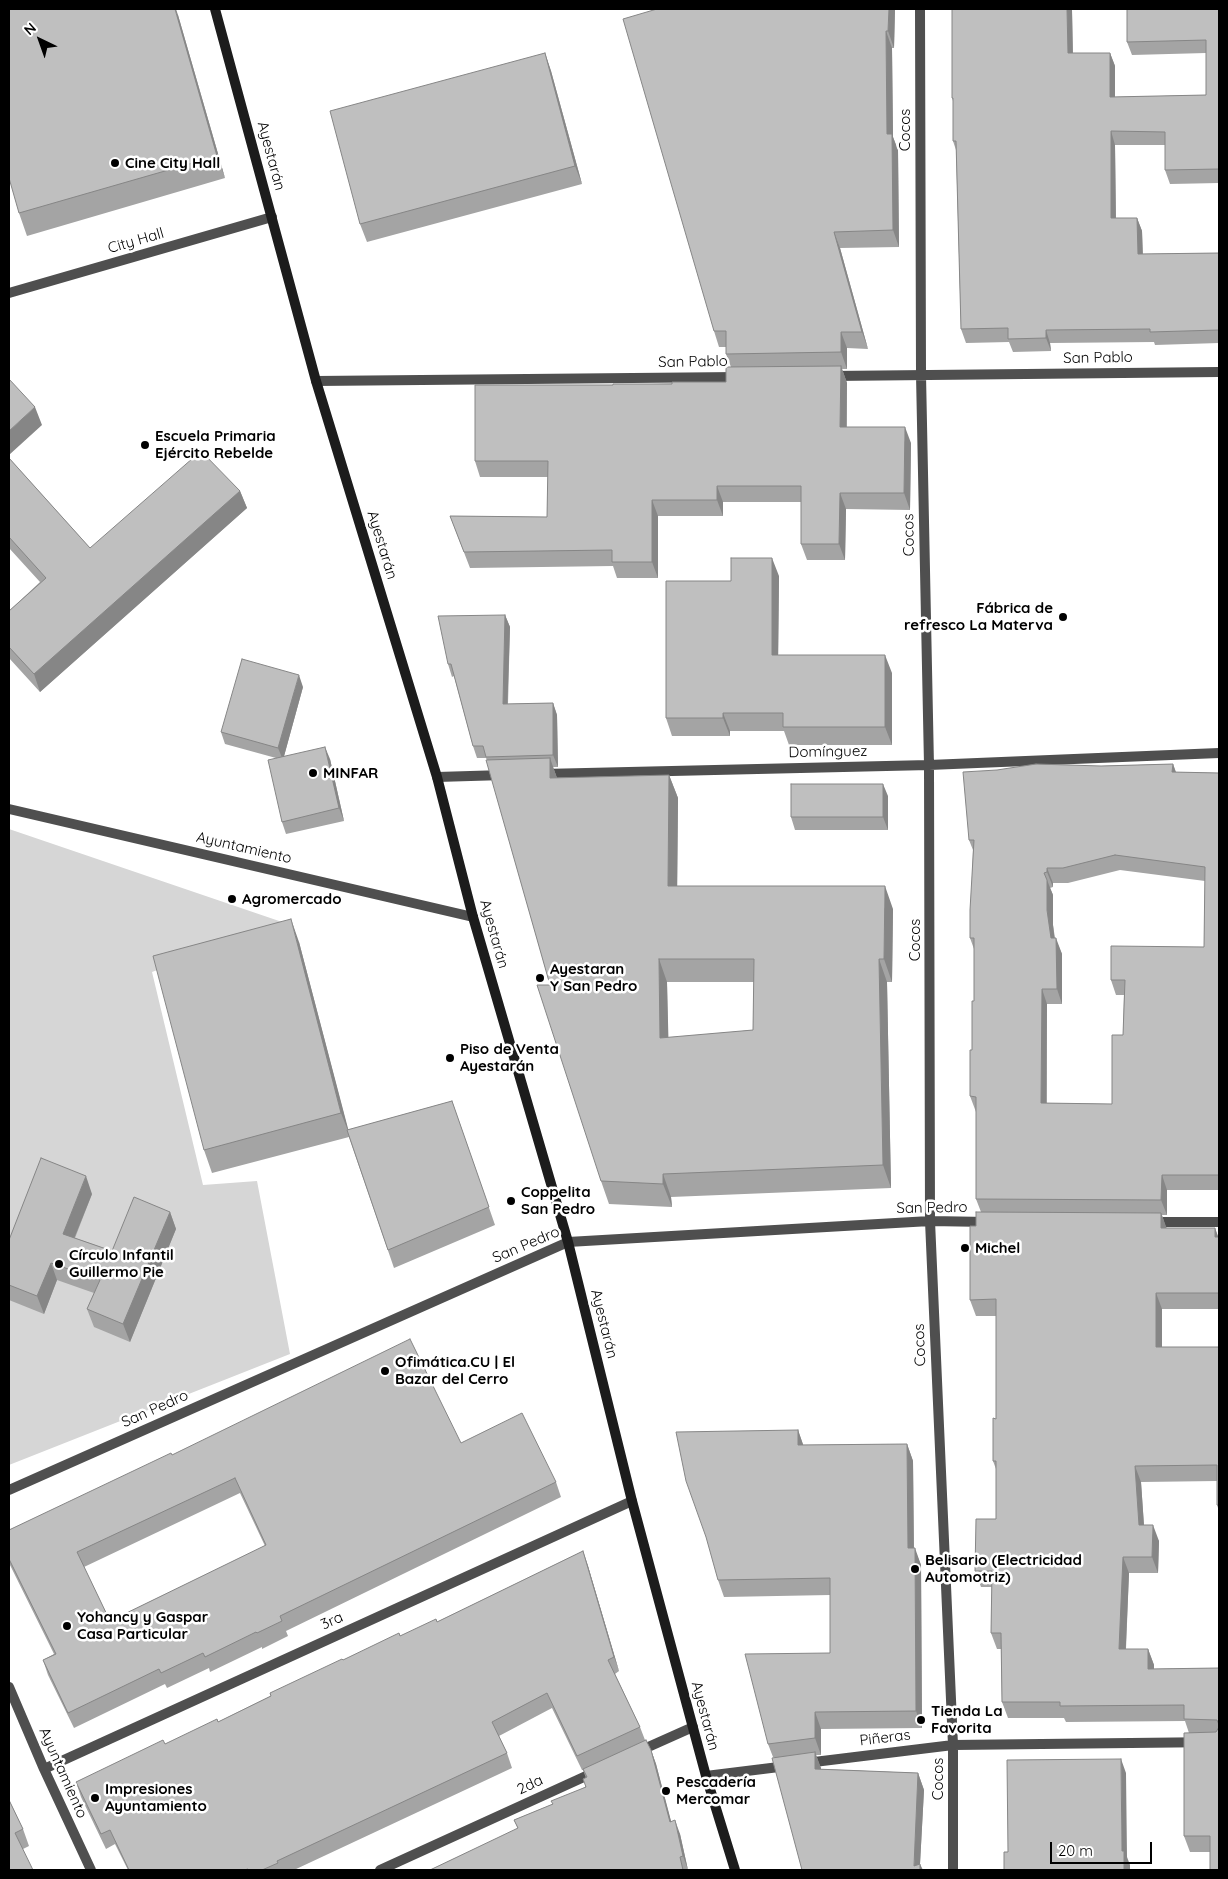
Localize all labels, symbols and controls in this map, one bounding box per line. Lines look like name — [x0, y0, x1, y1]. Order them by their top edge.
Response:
north arrow — [15, 15, 65, 65]
text: N — [20, 19, 40, 39]
street label: Cocos — [896, 109, 914, 151]
street label: Ayestarán — [253, 119, 289, 193]
place label: Cine City Hall — [125, 154, 220, 172]
marker: Cine City Hall — [109, 157, 121, 169]
street label: City Hall — [106, 224, 166, 258]
street label: San Pablo — [1063, 348, 1133, 368]
street label: San Pablo — [658, 352, 728, 372]
place label: Escuela Primaria Ejército Rebelde — [155, 427, 276, 462]
marker: Escuela Primaria Ejército Rebelde — [139, 439, 151, 451]
street label: Ayestarán — [363, 509, 401, 581]
street label: Cocos — [900, 513, 918, 557]
place label: Fábrica de refresco La Materva — [904, 599, 1053, 634]
marker: Fábrica de refresco La Materva — [1057, 611, 1069, 623]
street label: Domínguez — [788, 742, 868, 762]
place label: MINFAR — [323, 764, 378, 782]
marker: MINFAR — [307, 767, 319, 779]
street label: Ayuntamiento — [195, 828, 293, 868]
place label: Agromercado — [242, 890, 342, 908]
marker: Agromercado — [226, 893, 238, 905]
street label: Ayestarán — [476, 897, 512, 971]
street label: Cocos — [906, 919, 924, 961]
place label: Ayestaran Y San Pedro — [550, 960, 637, 995]
marker: Ayestaran Y San Pedro — [534, 972, 546, 984]
place label: Piso de Venta Ayestarán — [460, 1040, 559, 1075]
marker: Piso de Venta Ayestarán — [444, 1052, 456, 1064]
place label: Coppelita San Pedro — [521, 1183, 595, 1218]
marker: Coppelita San Pedro — [505, 1195, 517, 1207]
street label: San Pedro — [896, 1198, 968, 1218]
street label: San Pedro — [490, 1223, 562, 1267]
place label: Michel — [975, 1239, 1020, 1257]
marker: Michel — [959, 1242, 971, 1254]
place label: Círculo Infantil Guillermo Pie — [69, 1246, 174, 1281]
marker: Círculo Infantil Guillermo Pie — [53, 1258, 65, 1270]
street label: Ayestarán — [587, 1287, 621, 1361]
street label: Cocos — [910, 1323, 930, 1367]
place label: Ofimática.CU | El Bazar del Cerro — [395, 1353, 515, 1388]
marker: Ofimática.CU | El Bazar del Cerro — [379, 1365, 391, 1377]
street label: San Pedro — [119, 1386, 191, 1432]
place label: Belisario (Electricidad Automotriz) — [925, 1551, 1082, 1586]
marker: Belisario (Electricidad Automotriz) — [909, 1563, 921, 1575]
place label: Yohancy y Gaspar Casa Particular — [77, 1608, 208, 1643]
street label: 3ra — [318, 1608, 346, 1634]
marker: Yohancy y Gaspar Casa Particular — [61, 1620, 73, 1632]
street label: Ayestarán — [687, 1679, 723, 1753]
place label: Tienda La Favorita — [931, 1702, 1003, 1737]
marker: Tienda La Favorita — [915, 1714, 927, 1726]
street label: Ayuntamiento — [35, 1725, 91, 1821]
street label: Piñeras — [859, 1726, 911, 1750]
street label: Cocos — [929, 1758, 947, 1800]
street label: 2da — [514, 1771, 546, 1799]
place label: Pescadería Mercomar — [676, 1773, 756, 1808]
place label: Impresiones Ayuntamiento — [105, 1780, 207, 1815]
marker: Pescadería Mercomar — [660, 1785, 672, 1797]
marker: Impresiones Ayuntamiento — [89, 1792, 101, 1804]
scale bar — [1053, 1832, 1156, 1864]
text: 20 m — [1058, 1841, 1093, 1860]

